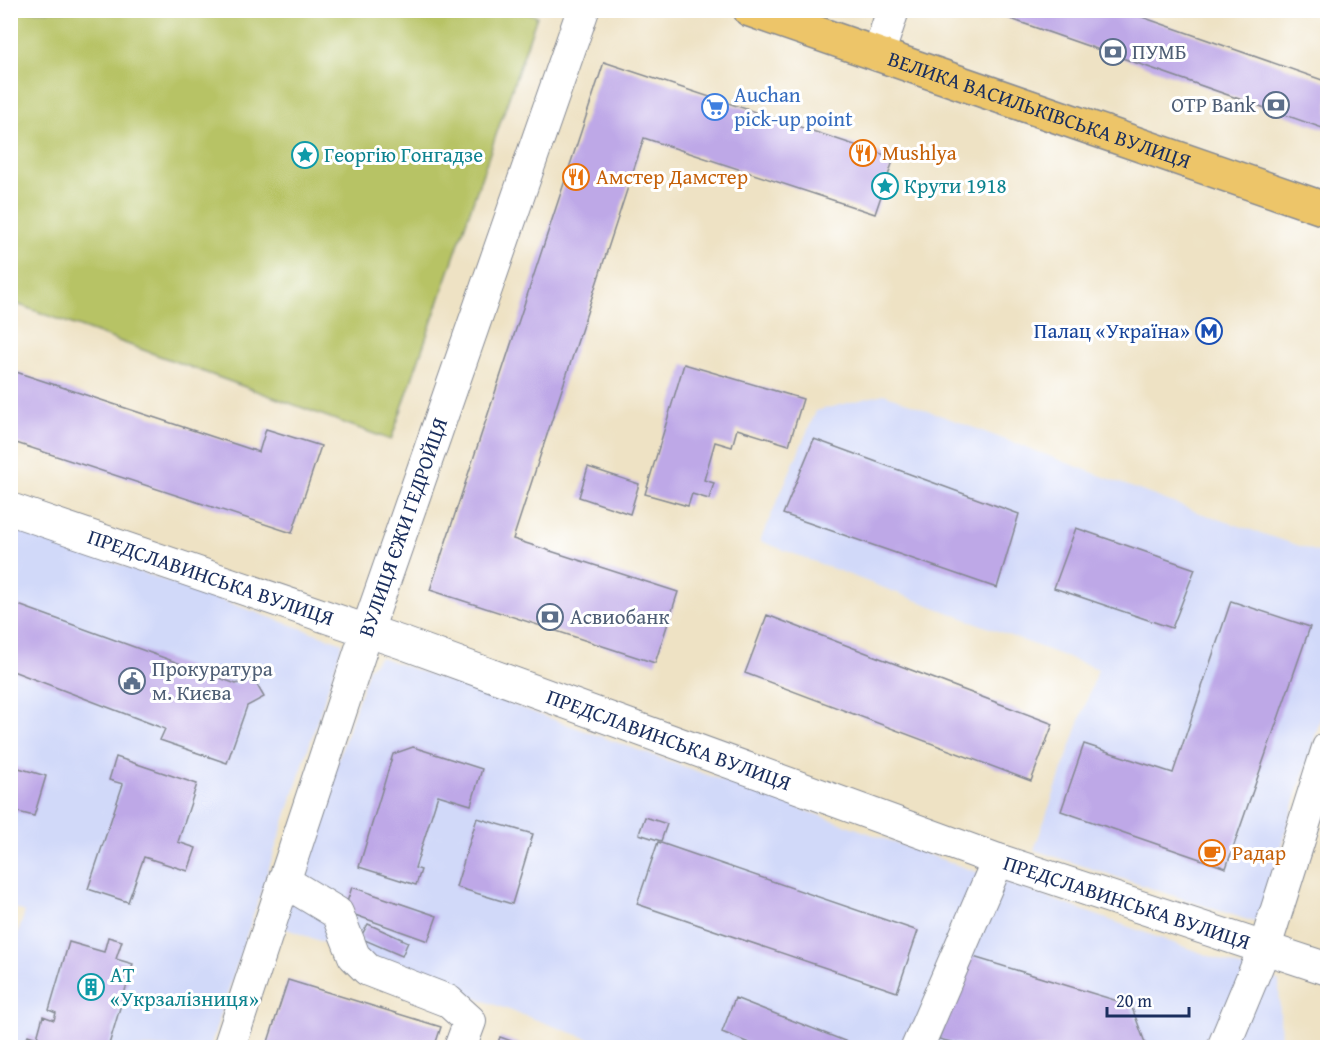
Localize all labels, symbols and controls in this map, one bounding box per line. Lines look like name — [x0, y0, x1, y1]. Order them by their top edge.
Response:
place label: ПУМБ — [1132, 36, 1187, 67]
bank icon: ПУМБ — [1098, 37, 1128, 67]
street label: ВЕЛИКА ВАСИЛЬКІВСЬКА ВУЛИЦЯ — [884, 43, 1195, 176]
place label: Auchan pick-up point — [734, 79, 853, 134]
place label: OTP Bank — [1171, 89, 1256, 120]
bank icon: OTP Bank — [1261, 90, 1291, 120]
supermarket icon: Auchan pick-up point — [700, 92, 730, 122]
place label: Mushlya — [882, 137, 957, 168]
restaurant icon: Mushlya — [848, 138, 878, 168]
place label: Георгію Гонгадзе — [324, 139, 483, 170]
place icon: Георгію Гонгадзе — [290, 140, 320, 170]
place label: Амстер Дамстер — [596, 161, 748, 192]
restaurant icon: Амстер Дамстер — [561, 162, 591, 192]
place label: Крути 1918 — [904, 170, 1007, 201]
place icon: Крути 1918 — [870, 171, 900, 201]
place label: Палац «Україна» — [1034, 315, 1190, 346]
metro station icon: Палац «Україна» — [1194, 316, 1224, 346]
street label: ВУЛИЦЯ ЄЖИ ҐЕДРОЙЦЯ — [350, 413, 455, 641]
street label: ПРЕДСЛАВИНСЬКА ВУЛИЦЯ — [84, 521, 338, 633]
place label: Асвиобанк — [570, 601, 669, 632]
bank icon: Асвиобанк — [535, 602, 565, 632]
place label: Прокуратура м. Києва — [152, 653, 273, 708]
public building icon: Прокуратура м. Києва — [117, 666, 147, 696]
street label: ПРЕДСЛАВИНСЬКА ВУЛИЦЯ — [542, 681, 795, 798]
place label: Радар — [1232, 837, 1286, 868]
cafe icon: Радар — [1197, 838, 1227, 868]
street label: ПРЕДСЛАВИНСЬКА ВУЛИЦЯ — [999, 847, 1254, 957]
place label: АТ «Укрзалізниця» — [110, 959, 259, 1014]
building icon: АТ «Укрзалізниця» — [76, 972, 106, 1002]
scale bar — [1107, 980, 1190, 1018]
text: 20 m — [1116, 987, 1152, 1014]

